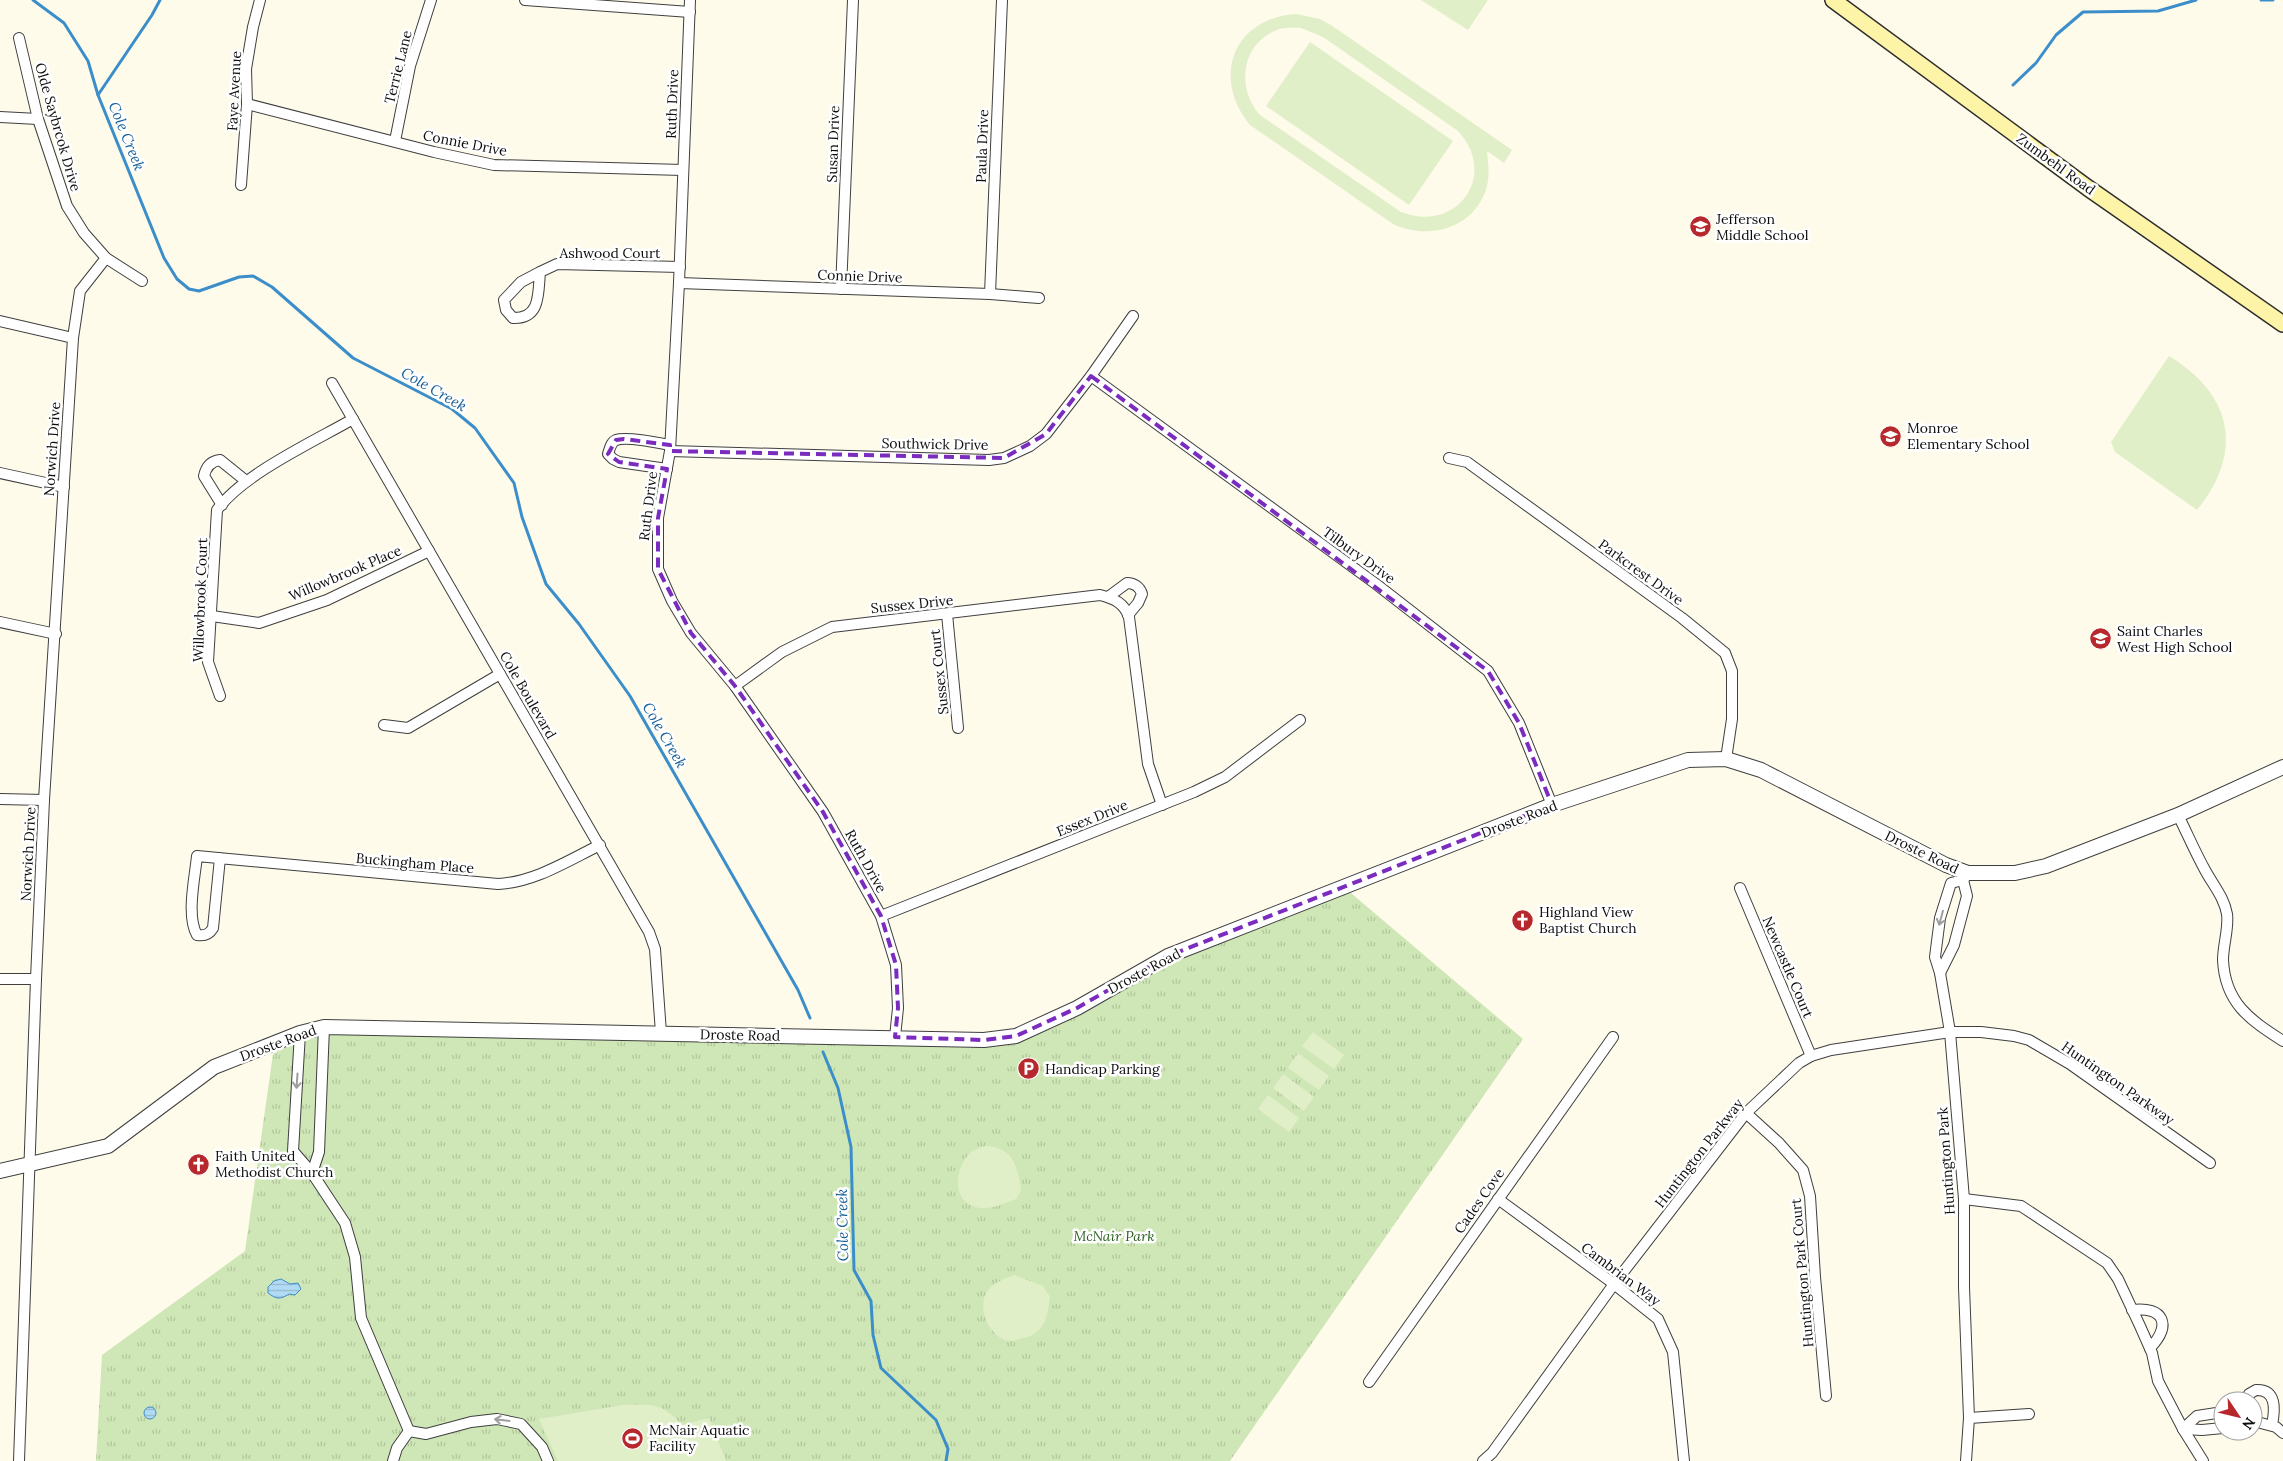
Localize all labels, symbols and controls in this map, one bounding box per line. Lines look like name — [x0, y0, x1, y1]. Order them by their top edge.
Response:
street label: Terrie Lane — [380, 28, 416, 106]
street label: Faye Avenue — [223, 50, 245, 132]
street label: Olde Saybrcok Drive — [31, 61, 85, 194]
street label: Ruth Drive — [662, 68, 682, 139]
water label: Cole Creek — [105, 99, 149, 173]
street label: Susan Drive — [823, 105, 843, 183]
street label: Paula Drive — [972, 108, 992, 183]
street label: Connie Drive — [421, 126, 509, 160]
street label: Zumbehl Road — [2013, 129, 2099, 199]
place label: Jefferson Middle School — [1715, 210, 1809, 244]
school or university icon: Jefferson Middle School — [1688, 215, 1712, 239]
street label: Ashwood Court — [559, 244, 661, 262]
street label: Connie Drive — [817, 266, 903, 286]
water label: Cole Creek — [398, 363, 470, 415]
street label: Norwich Drive — [40, 401, 64, 497]
place label: Monroe Elementary School — [1907, 419, 2030, 453]
school or university icon: Monroe Elementary School — [1879, 424, 1903, 448]
street label: Southwick Drive — [881, 434, 989, 454]
street label: Ruth Drive — [635, 470, 661, 542]
street label: Tilbury Drive — [1319, 523, 1399, 588]
street label: Parkcrest Drive — [1595, 535, 1687, 609]
street label: Willowbrook Court — [189, 537, 211, 662]
street label: Willowbrook Place — [286, 541, 404, 605]
street label: Sussex Drive — [870, 591, 955, 617]
place label: Saint Charles West High School — [2117, 622, 2233, 656]
school or university icon: Saint Charles West High School — [2089, 627, 2113, 651]
street label: Sussex Court — [926, 628, 952, 716]
street label: Cole Boulevard — [496, 648, 560, 742]
water label: Cole Creek — [639, 699, 691, 771]
street label: Essex Drive — [1054, 795, 1131, 840]
street label: Droste Road — [1478, 796, 1560, 842]
street label: Norwich Drive — [17, 806, 39, 902]
street label: Ruth Drive — [841, 826, 891, 896]
street label: Droste Road — [1882, 826, 1962, 878]
street label: Buckingham Place — [355, 849, 475, 877]
place label: Highland View Baptist Church — [1539, 903, 1637, 937]
church icon: Highland View Baptist Church — [1511, 908, 1535, 932]
one-way arrow — [1936, 910, 1945, 926]
street label: Newcastle Court — [1758, 913, 1818, 1021]
street label: Droste Road — [1104, 944, 1184, 998]
street label: Droste Road — [237, 1021, 319, 1065]
street label: Droste Road — [700, 1025, 780, 1045]
street label: Huntington Parkway — [2058, 1037, 2178, 1129]
parking icon: Handicap Parking — [1017, 1057, 1041, 1081]
place label: Handicap Parking — [1045, 1060, 1160, 1078]
one-way arrow — [293, 1073, 302, 1089]
street label: Huntington Parkway — [1651, 1094, 1748, 1211]
street label: Huntington Park — [1933, 1106, 1959, 1215]
place label: Faith United Methodist Church — [215, 1147, 333, 1181]
church icon: Faith United Methodist Church — [187, 1152, 211, 1176]
street label: Cades Cove — [1450, 1165, 1508, 1237]
water label: Cole Creek — [832, 1188, 852, 1261]
street label: Huntington Park Court — [1786, 1197, 1817, 1348]
park label: McNair Park — [1073, 1227, 1155, 1245]
street label: Cambrian Way — [1578, 1238, 1665, 1310]
north arrow — [2213, 1391, 2263, 1441]
text: N — [2238, 1414, 2259, 1433]
one-way arrow — [494, 1415, 510, 1425]
place label: McNair Aquatic Facility — [649, 1421, 750, 1455]
sports icon: McNair Aquatic Facility — [621, 1426, 645, 1450]

